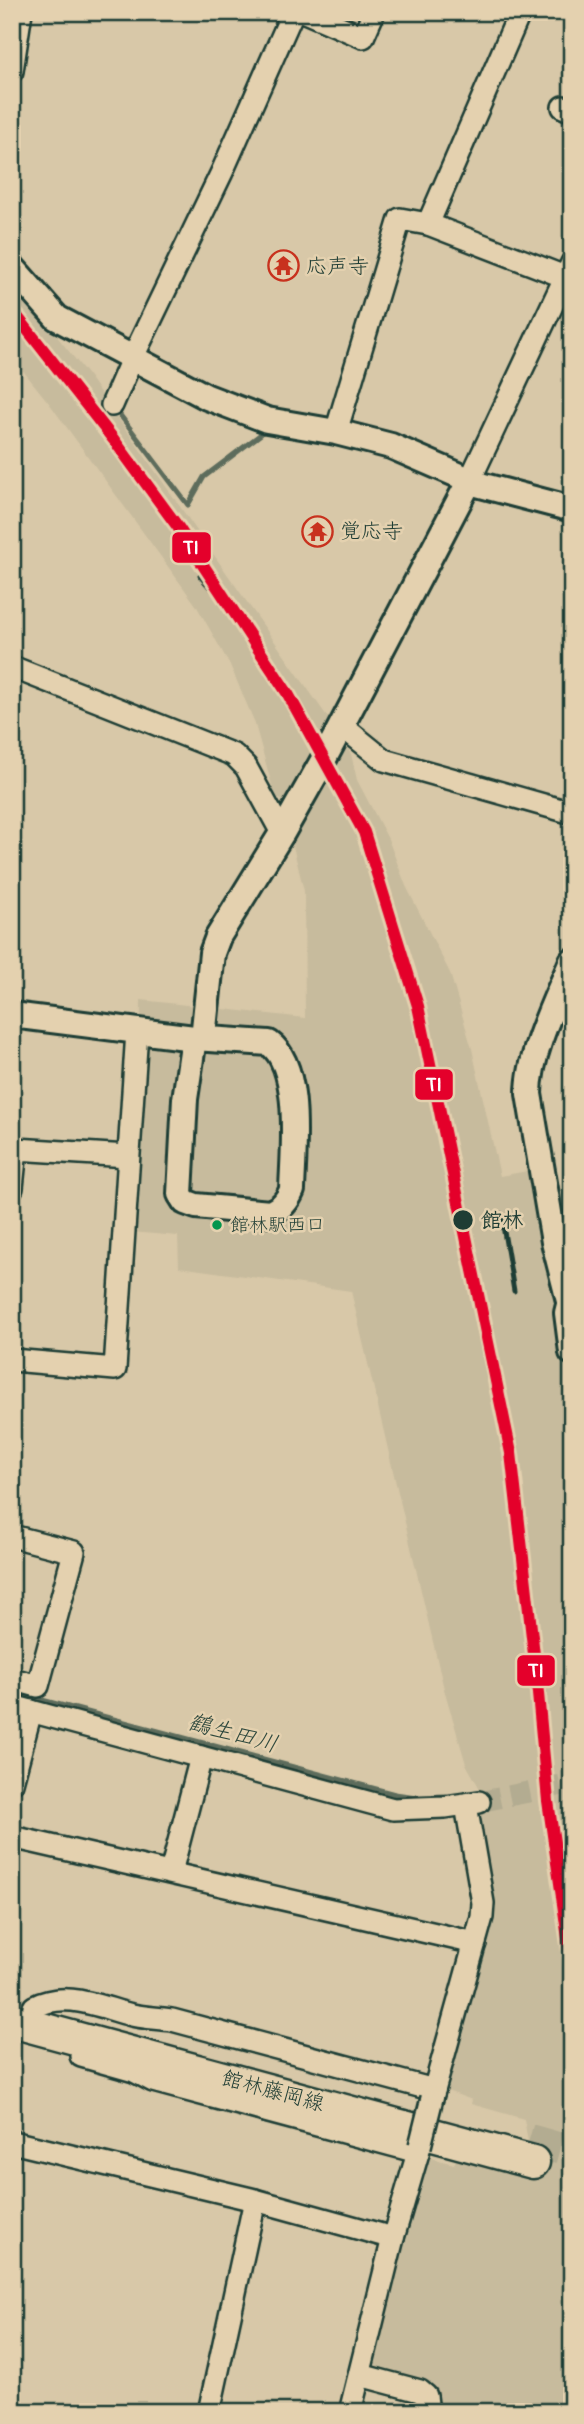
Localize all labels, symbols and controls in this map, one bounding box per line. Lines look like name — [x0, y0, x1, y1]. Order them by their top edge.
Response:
temple icon: 応声寺 — [266, 249, 300, 283]
place label: 応声寺 — [306, 253, 369, 280]
temple icon: 覚応寺 — [300, 514, 334, 548]
place label: 覚応寺 — [340, 518, 403, 545]
line badge: TI — [171, 531, 212, 564]
text: TI — [182, 536, 199, 560]
line badge: TI — [414, 1068, 454, 1101]
text: TI — [425, 1073, 442, 1097]
place label: 館林 — [481, 1207, 523, 1234]
marker: 館林 — [451, 1208, 475, 1232]
place label: 館林駅西口 — [230, 1213, 325, 1237]
marker: 館林駅西口 — [210, 1218, 224, 1232]
line badge: TI — [516, 1654, 556, 1687]
text: TI — [527, 1659, 544, 1683]
water label: 鶴生田川 — [185, 1707, 281, 1759]
street label: 館林藤岡線 — [219, 2064, 327, 2118]

